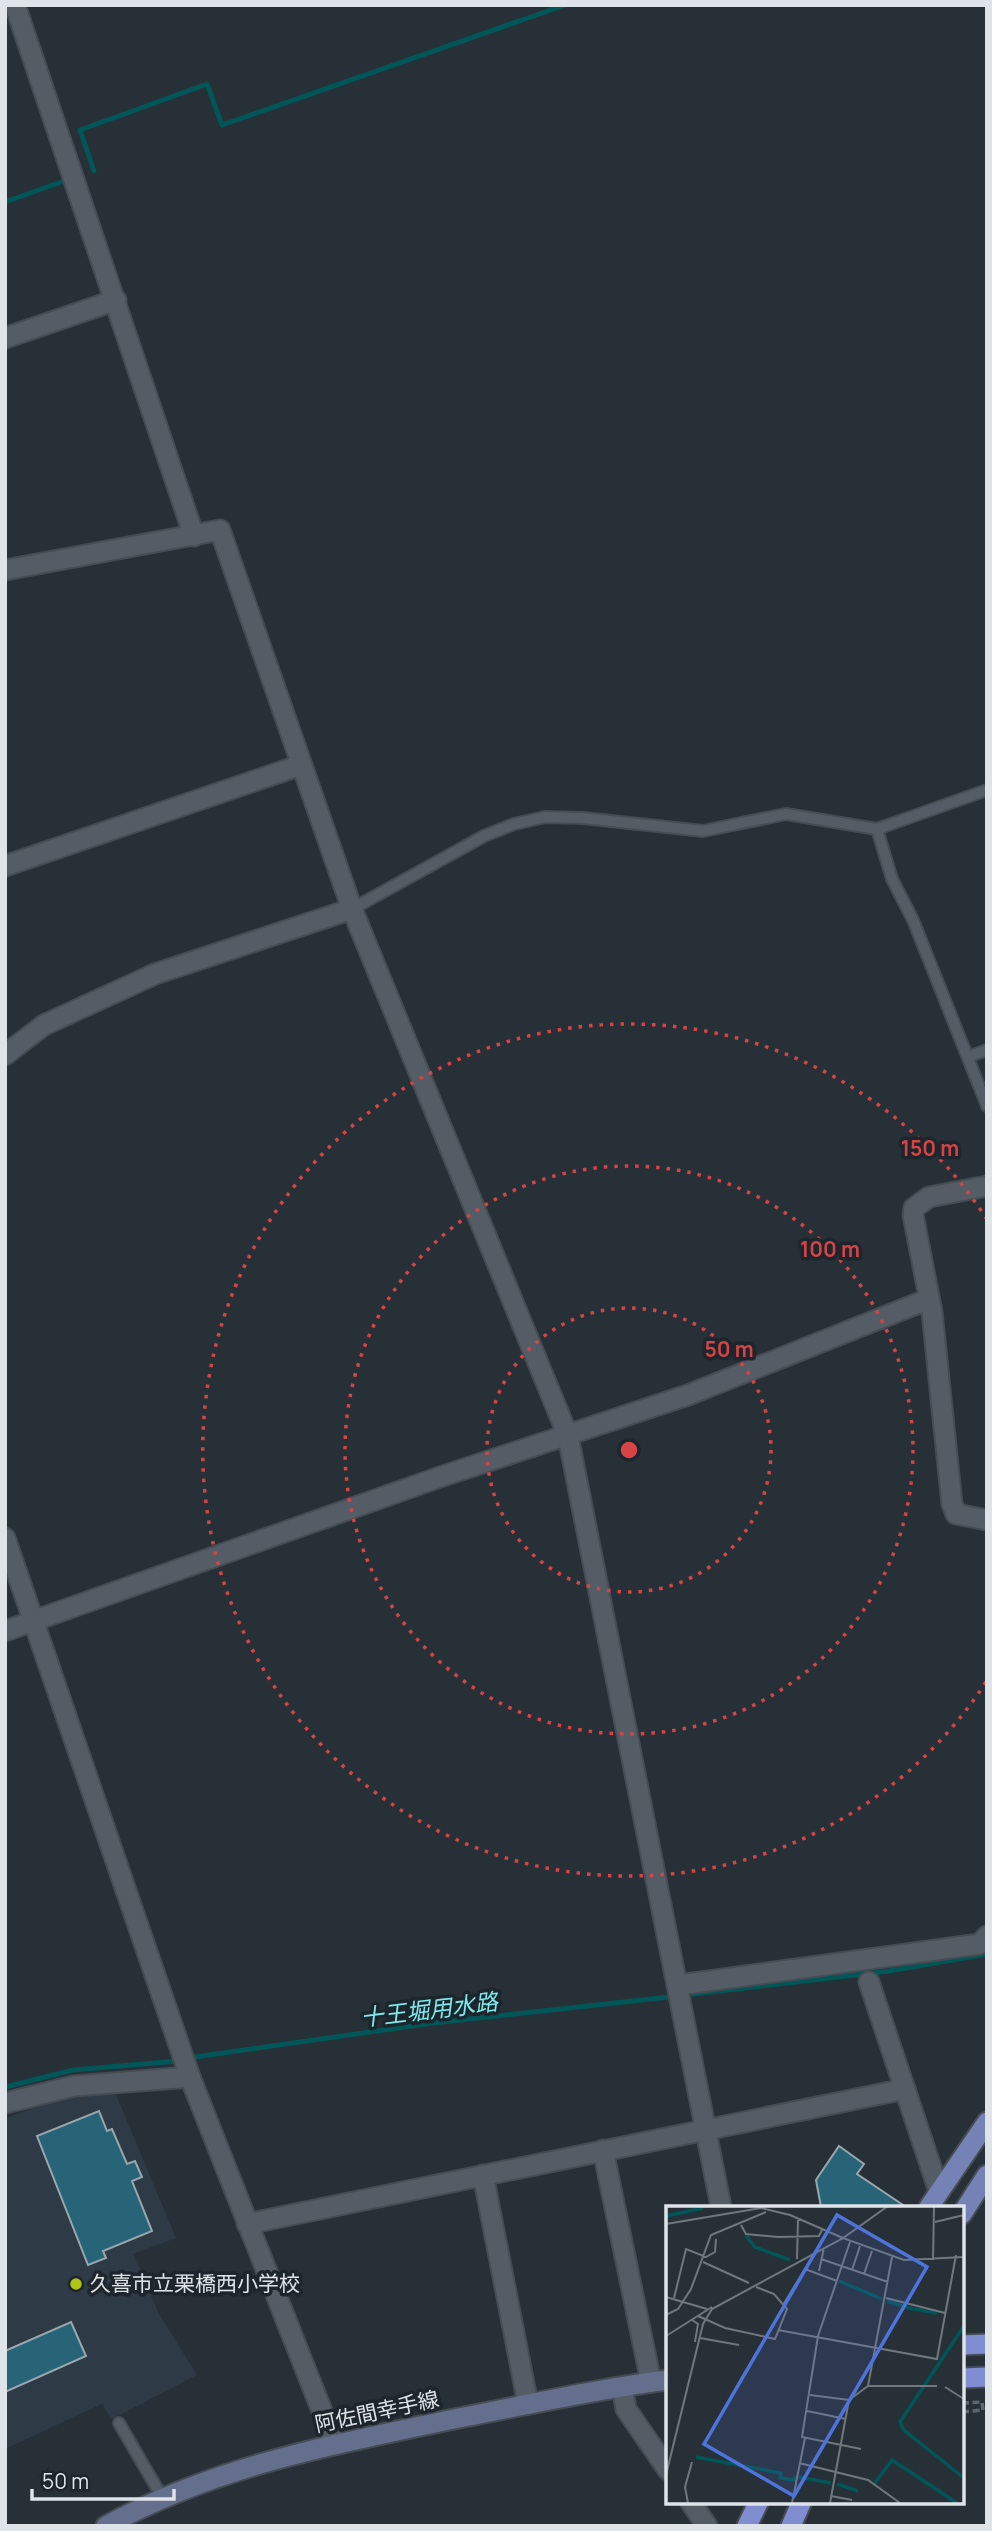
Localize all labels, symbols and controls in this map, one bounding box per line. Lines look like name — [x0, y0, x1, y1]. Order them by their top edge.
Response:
text: 150 m — [901, 1134, 959, 1162]
text: 100 m — [800, 1235, 860, 1263]
text: 50 m — [704, 1335, 754, 1363]
centre of rings — [617, 1438, 641, 1462]
water label: 十王堀用水路 — [358, 1984, 501, 2033]
inset map — [666, 2206, 964, 2503]
place label: 久喜市立栗橋西小学校 — [90, 2269, 300, 2297]
marker: 久喜市立栗橋西小学校 — [68, 2276, 84, 2292]
street label: 阿佐間幸手線 — [312, 2384, 441, 2438]
scale bar — [32, 2458, 173, 2502]
text: 50 m — [42, 2467, 89, 2495]

